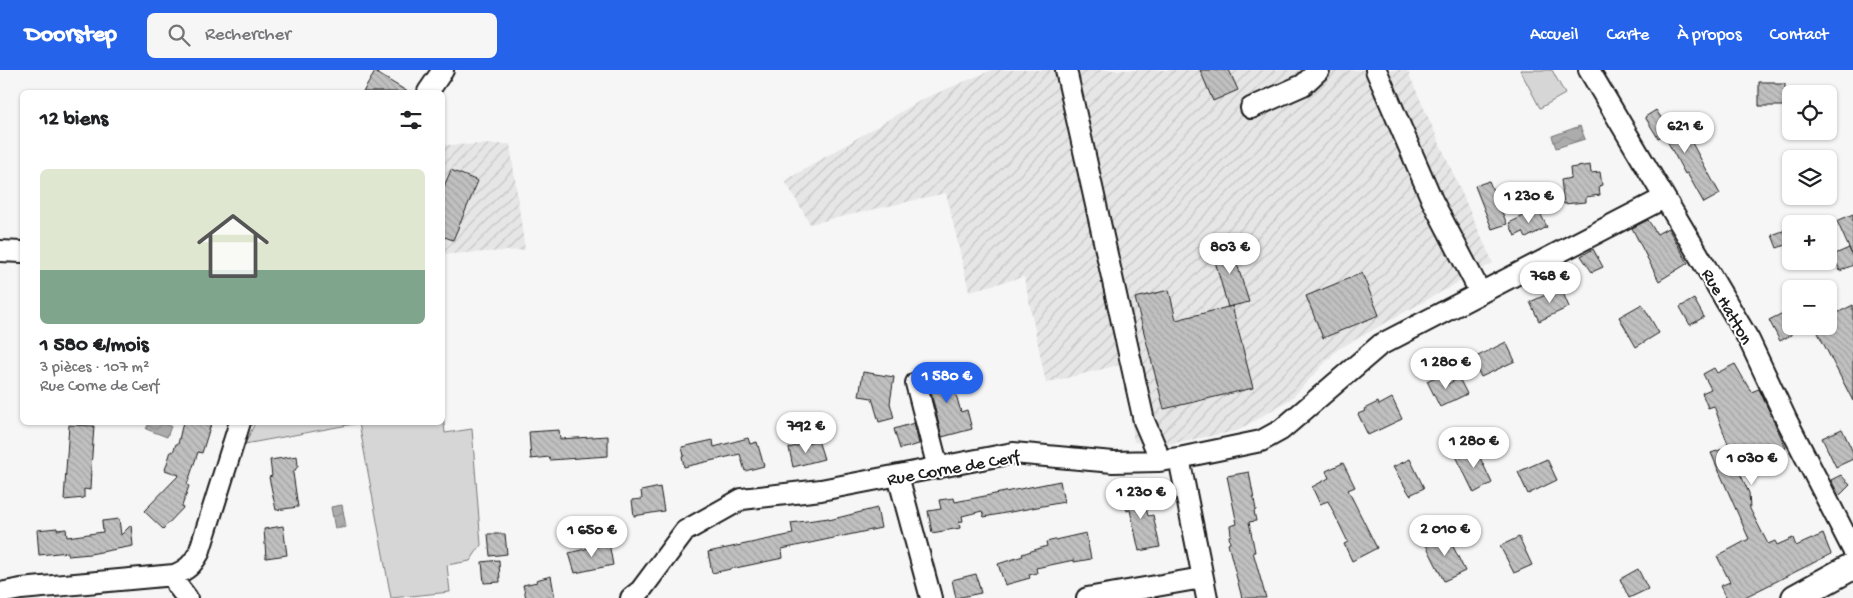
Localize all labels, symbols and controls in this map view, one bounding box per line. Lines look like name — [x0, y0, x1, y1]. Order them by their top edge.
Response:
search box — [147, 13, 497, 58]
text: Doorstep — [25, 21, 117, 50]
icon: search — [165, 21, 193, 49]
text: Rechercher — [205, 24, 291, 47]
text: Accueil — [1530, 25, 1578, 46]
text: Carte — [1606, 25, 1649, 46]
text: À propos — [1677, 25, 1742, 46]
text: Contact — [1770, 25, 1828, 46]
map controls — [1782, 85, 1837, 335]
button: locate — [1782, 85, 1837, 140]
icon: filters — [397, 106, 425, 134]
text: 12 biens — [40, 108, 108, 133]
pin: 621 € — [1650, 112, 1720, 154]
text: 621 € — [1667, 118, 1703, 137]
button: layers — [1782, 150, 1837, 205]
pin: 1 230 € — [1483, 182, 1575, 224]
text: 1 230 € — [1505, 188, 1553, 207]
icon: home — [188, 201, 278, 291]
button: + — [1782, 215, 1837, 270]
pin: 803 € — [1195, 232, 1265, 275]
text: 803 € — [1210, 239, 1250, 258]
pin: 768 € — [1515, 262, 1585, 304]
street label: Rue Hatton — [1696, 265, 1756, 349]
text: 768 € — [1531, 268, 1569, 287]
button: − — [1782, 280, 1837, 335]
text: 1 580 €/mois — [40, 334, 149, 359]
pin: 1 280 € — [1400, 348, 1492, 390]
text: 1 280 € — [1421, 354, 1471, 373]
text: 3 pièces · 107 m² — [40, 359, 149, 378]
pin: 1 580 € — [901, 362, 993, 404]
text: 1 580 € — [922, 368, 972, 387]
text: Rue Corne de Cerf — [40, 378, 159, 397]
pin: 792 € — [771, 412, 841, 454]
text: 792 € — [787, 418, 825, 437]
pin: 1 280 € — [1428, 426, 1520, 469]
text: 1 280 € — [1449, 433, 1499, 452]
pin: 1 030 € — [1706, 444, 1798, 486]
street label: Rue Corne de Cerf — [886, 447, 1023, 491]
text: 1 030 € — [1727, 450, 1777, 469]
pin: 1 230 € — [1095, 478, 1187, 520]
text: 1 230 € — [1117, 484, 1165, 503]
pin: 2 010 € — [1399, 514, 1491, 557]
pin: 1 650 € — [546, 516, 638, 558]
text: 2 010 € — [1420, 521, 1470, 540]
text: 1 650 € — [567, 522, 617, 541]

